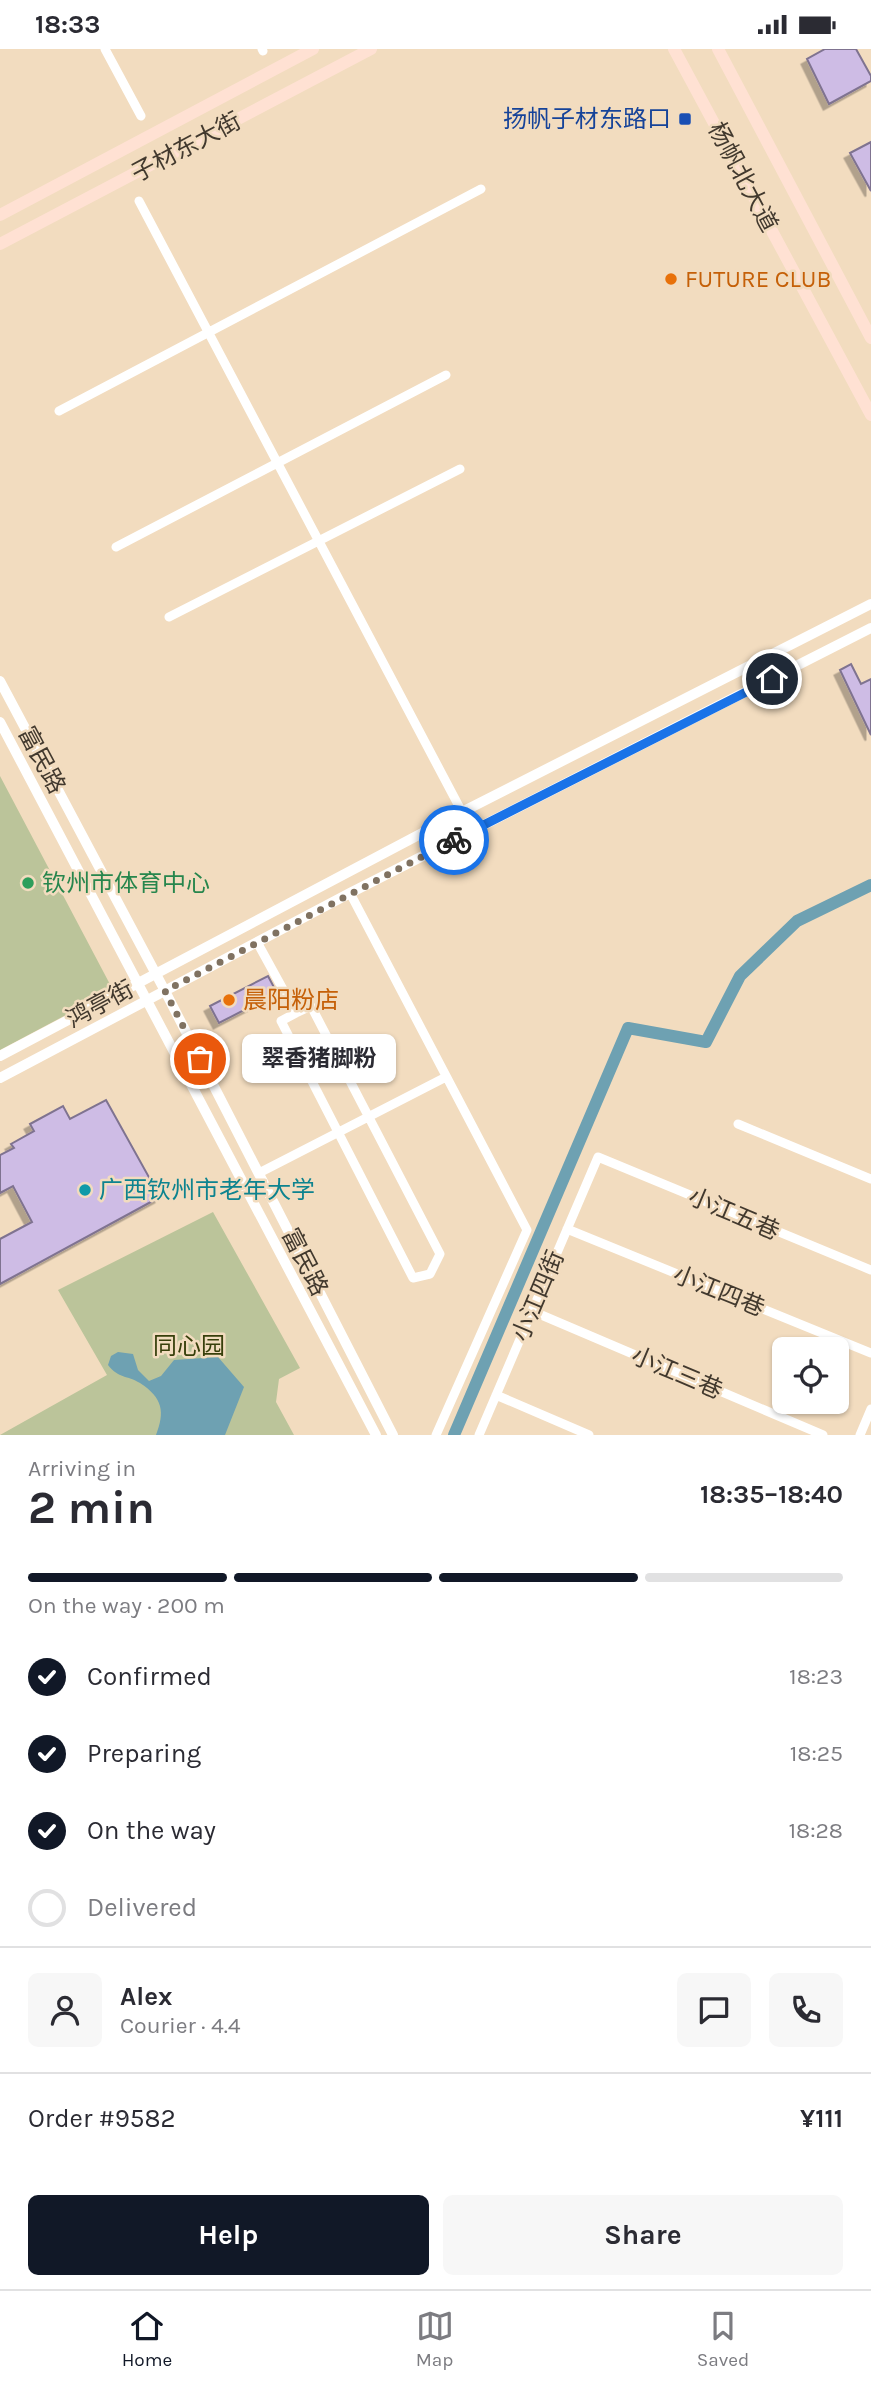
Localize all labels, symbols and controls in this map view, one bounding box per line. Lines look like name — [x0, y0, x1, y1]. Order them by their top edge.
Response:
text: 18:33 — [35, 9, 100, 40]
place label: 扬帆子材东路口 — [503, 105, 671, 133]
street label: 子材东大街 — [126, 106, 246, 188]
marker: 扬帆子材东路口 — [677, 111, 693, 127]
street label: 杨帆北大道 — [702, 117, 784, 237]
place label: FUTURE CLUB — [685, 265, 831, 293]
marker: FUTURE CLUB — [663, 271, 679, 287]
pin — [742, 649, 802, 709]
icon: home — [753, 660, 791, 698]
street label: 富民路 — [13, 722, 71, 798]
courier — [419, 805, 489, 875]
icon: bike — [435, 821, 473, 859]
place label: 钦州市体育中心 — [42, 869, 210, 897]
marker: 钦州市体育中心 — [20, 875, 36, 891]
street label: 鸿亭街 — [62, 975, 138, 1033]
place label: 晨阳粉店 — [243, 986, 339, 1014]
marker: 晨阳粉店 — [221, 992, 237, 1008]
pin — [170, 1029, 230, 1089]
callout: 翠香猪脚粉 — [242, 1035, 396, 1083]
icon: bag — [181, 1040, 219, 1078]
text: 翠香猪脚粉 — [262, 1045, 377, 1072]
place label: 广西钦州市老年大学 — [99, 1176, 315, 1204]
marker: 广西钦州市老年大学 — [77, 1182, 93, 1198]
street label: 小江五巷 — [684, 1182, 784, 1246]
street label: 富民路 — [276, 1224, 334, 1300]
street label: 小江四街 — [506, 1246, 570, 1346]
street label: 小江四巷 — [669, 1260, 769, 1322]
park label: 同心园 — [153, 1332, 225, 1360]
map controls — [772, 1337, 849, 1414]
button: locate — [772, 1337, 849, 1414]
street label: 小江三巷 — [627, 1341, 727, 1405]
text: Arriving in — [28, 1455, 136, 1482]
text: 18:35–18:40 — [700, 1479, 843, 1510]
text: 2 min — [28, 1481, 155, 1535]
text: On the way · 200 m — [28, 1592, 225, 1619]
icon: check — [28, 1658, 66, 1696]
text: Confirmed — [87, 1661, 212, 1692]
text: 18:23 — [789, 1663, 843, 1690]
icon: check — [28, 1735, 66, 1773]
text: Preparing — [87, 1738, 201, 1769]
text: 18:25 — [790, 1740, 843, 1767]
icon: check — [28, 1812, 66, 1850]
text: On the way — [87, 1815, 216, 1846]
text: 18:28 — [789, 1817, 843, 1844]
text: Delivered — [87, 1892, 197, 1923]
button: person — [28, 1973, 102, 2047]
button: chat — [677, 1973, 751, 2047]
button: phone — [769, 1973, 843, 2047]
text: Alex — [120, 1981, 172, 2012]
text: Courier · 4.4 — [120, 2012, 241, 2039]
text: Order #9582 — [28, 2103, 176, 2134]
text: ¥111 — [800, 2103, 843, 2134]
button: Help — [28, 2195, 429, 2275]
button: Share — [443, 2195, 843, 2275]
tab: Home — [122, 2307, 172, 2371]
tab: Map — [416, 2307, 454, 2371]
tab: Saved — [697, 2307, 749, 2371]

